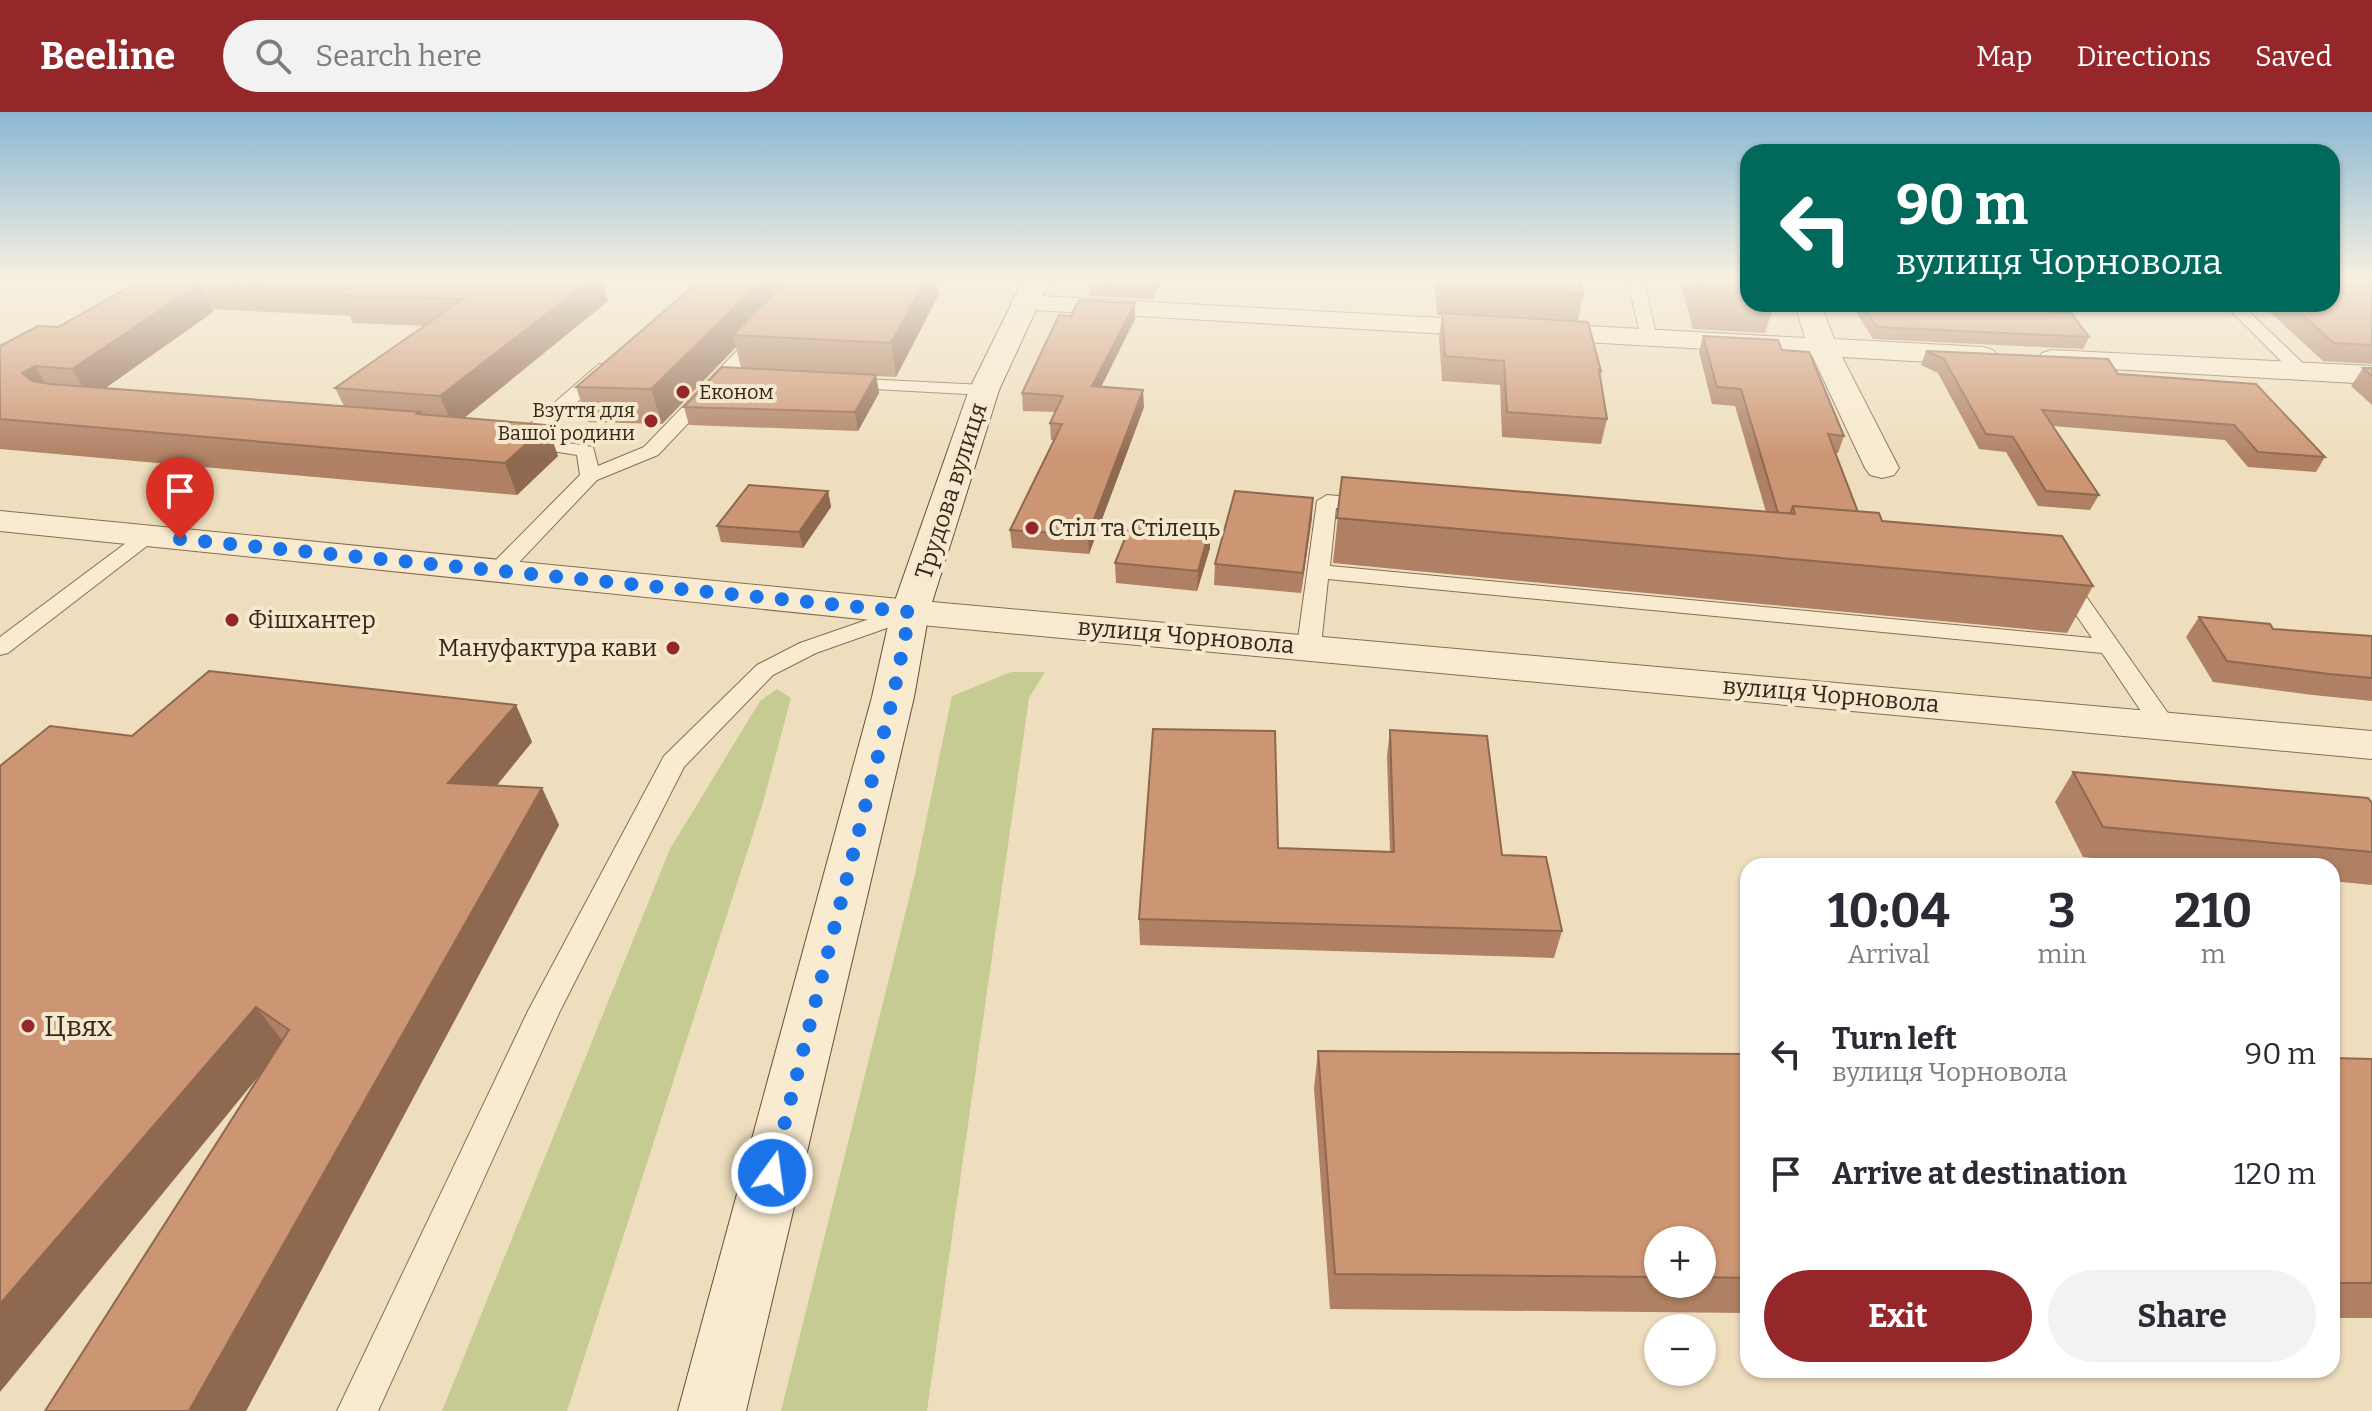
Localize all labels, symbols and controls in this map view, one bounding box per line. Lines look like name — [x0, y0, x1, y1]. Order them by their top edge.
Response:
search box — [223, 20, 783, 92]
text: Beeline — [40, 33, 175, 79]
icon: search — [251, 34, 295, 78]
text: Search here — [315, 38, 482, 74]
text: Map — [1976, 40, 2032, 73]
text: Directions — [2076, 40, 2211, 73]
text: Saved — [2255, 40, 2332, 73]
text: 90 m — [1896, 172, 2028, 239]
icon: left — [1764, 176, 1868, 280]
text: вулиця Чорновола — [1896, 240, 2222, 284]
place label: Економ — [699, 380, 774, 404]
marker: Економ — [674, 383, 692, 401]
place label: Взуття для Вашої родини — [498, 398, 635, 445]
street label: Трудова вулиця — [909, 399, 993, 583]
marker: Взуття для Вашої родини — [642, 412, 660, 430]
pin — [146, 457, 214, 539]
icon: arrive — [158, 469, 202, 513]
place label: Стіл та Стілець — [1048, 514, 1220, 542]
marker: Стіл та Стілець — [1023, 519, 1041, 537]
place label: Фішхантер — [248, 606, 376, 634]
marker: Фішхантер — [223, 611, 241, 629]
street label: вулиця Чорновола — [1076, 613, 1296, 659]
place label: Мануфактура кави — [438, 634, 657, 662]
marker: Мануфактура кави — [664, 639, 682, 657]
street label: вулиця Чорновола — [1721, 672, 1941, 718]
text: 10:04 — [1828, 882, 1950, 940]
text: 3 — [2048, 882, 2076, 940]
text: 210 — [2174, 882, 2252, 940]
text: Arrival — [1848, 939, 1930, 970]
text: min — [2037, 939, 2086, 970]
text: m — [2201, 939, 2226, 970]
place label: Цвях — [44, 1010, 113, 1043]
marker: Цвях — [19, 1017, 37, 1035]
text: Turn left — [1832, 1021, 1957, 1057]
icon: left — [1764, 1032, 1808, 1076]
text: 90 m — [2245, 1036, 2316, 1072]
text: вулиця Чорновола — [1832, 1057, 2068, 1088]
position arrow — [730, 1131, 814, 1215]
icon: arrive — [1764, 1152, 1808, 1196]
text: Arrive at destination — [1832, 1156, 2127, 1192]
text: 120 m — [2234, 1156, 2316, 1192]
map controls — [1644, 1226, 1716, 1386]
button: + — [1644, 1226, 1716, 1298]
button: Exit — [1764, 1270, 2032, 1362]
button: Share — [2048, 1270, 2316, 1362]
button: − — [1644, 1314, 1716, 1386]

